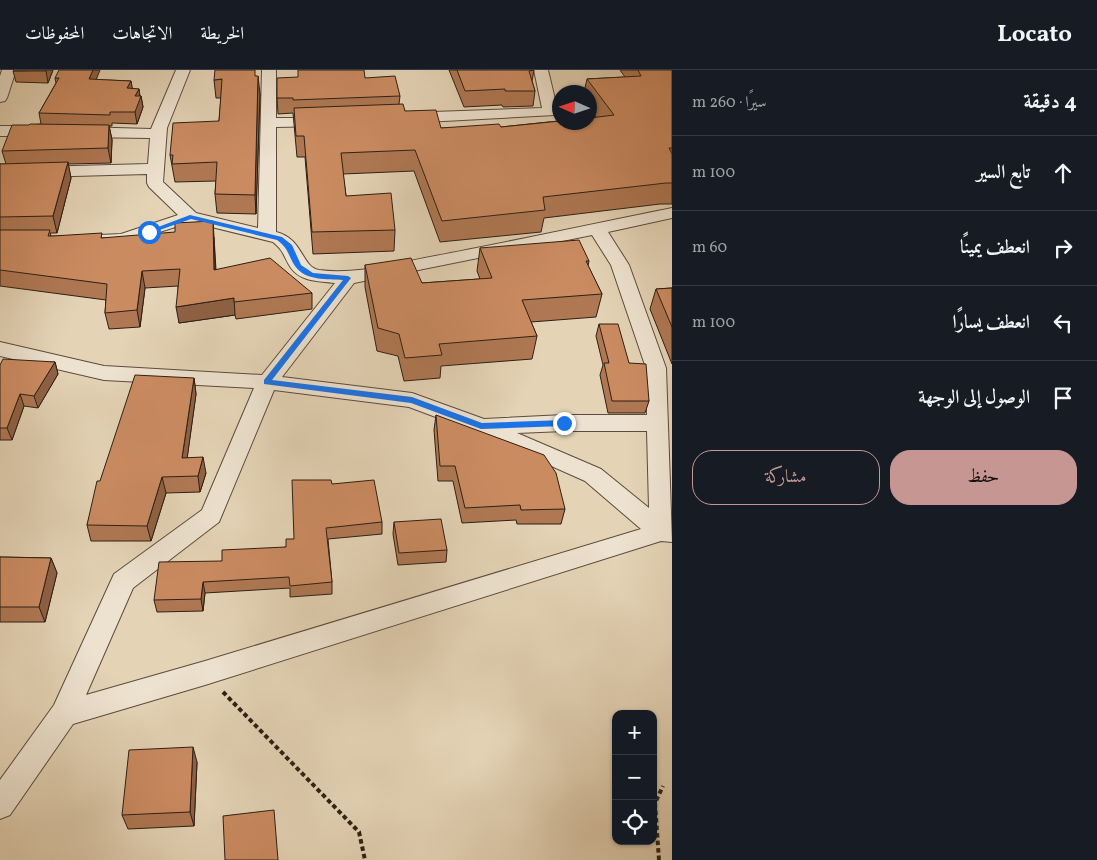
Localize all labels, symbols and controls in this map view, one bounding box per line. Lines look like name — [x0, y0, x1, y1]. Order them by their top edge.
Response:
text: Locato — [997, 18, 1072, 52]
text: المحفوظات — [25, 22, 84, 47]
text: الاتجاهات — [112, 22, 172, 47]
text: الخريطة — [200, 22, 244, 47]
north arrow — [552, 85, 597, 130]
text: 4 دقيقة — [1023, 88, 1077, 117]
text: سيرًا · 260 m — [692, 92, 767, 114]
icon: ahead — [1049, 159, 1077, 187]
text: تابع السير — [977, 160, 1030, 186]
text: 100 m — [692, 162, 735, 184]
route start — [138, 221, 161, 244]
icon: right — [1049, 234, 1077, 262]
text: انعطف يمينًا — [960, 235, 1030, 261]
text: 60 m — [692, 237, 727, 259]
icon: left — [1049, 309, 1077, 337]
text: انعطف يسارًا — [952, 310, 1030, 336]
text: 100 m — [692, 312, 735, 334]
icon: arrive — [1049, 384, 1077, 412]
text: الوصول إلى الوجهة — [918, 385, 1030, 411]
route end — [553, 412, 576, 435]
button: مشاركة — [692, 450, 880, 505]
button: حفظ — [890, 450, 1077, 505]
map controls — [612, 710, 657, 845]
button: + — [612, 710, 657, 755]
button: − — [612, 755, 657, 800]
button: locate — [612, 800, 657, 845]

